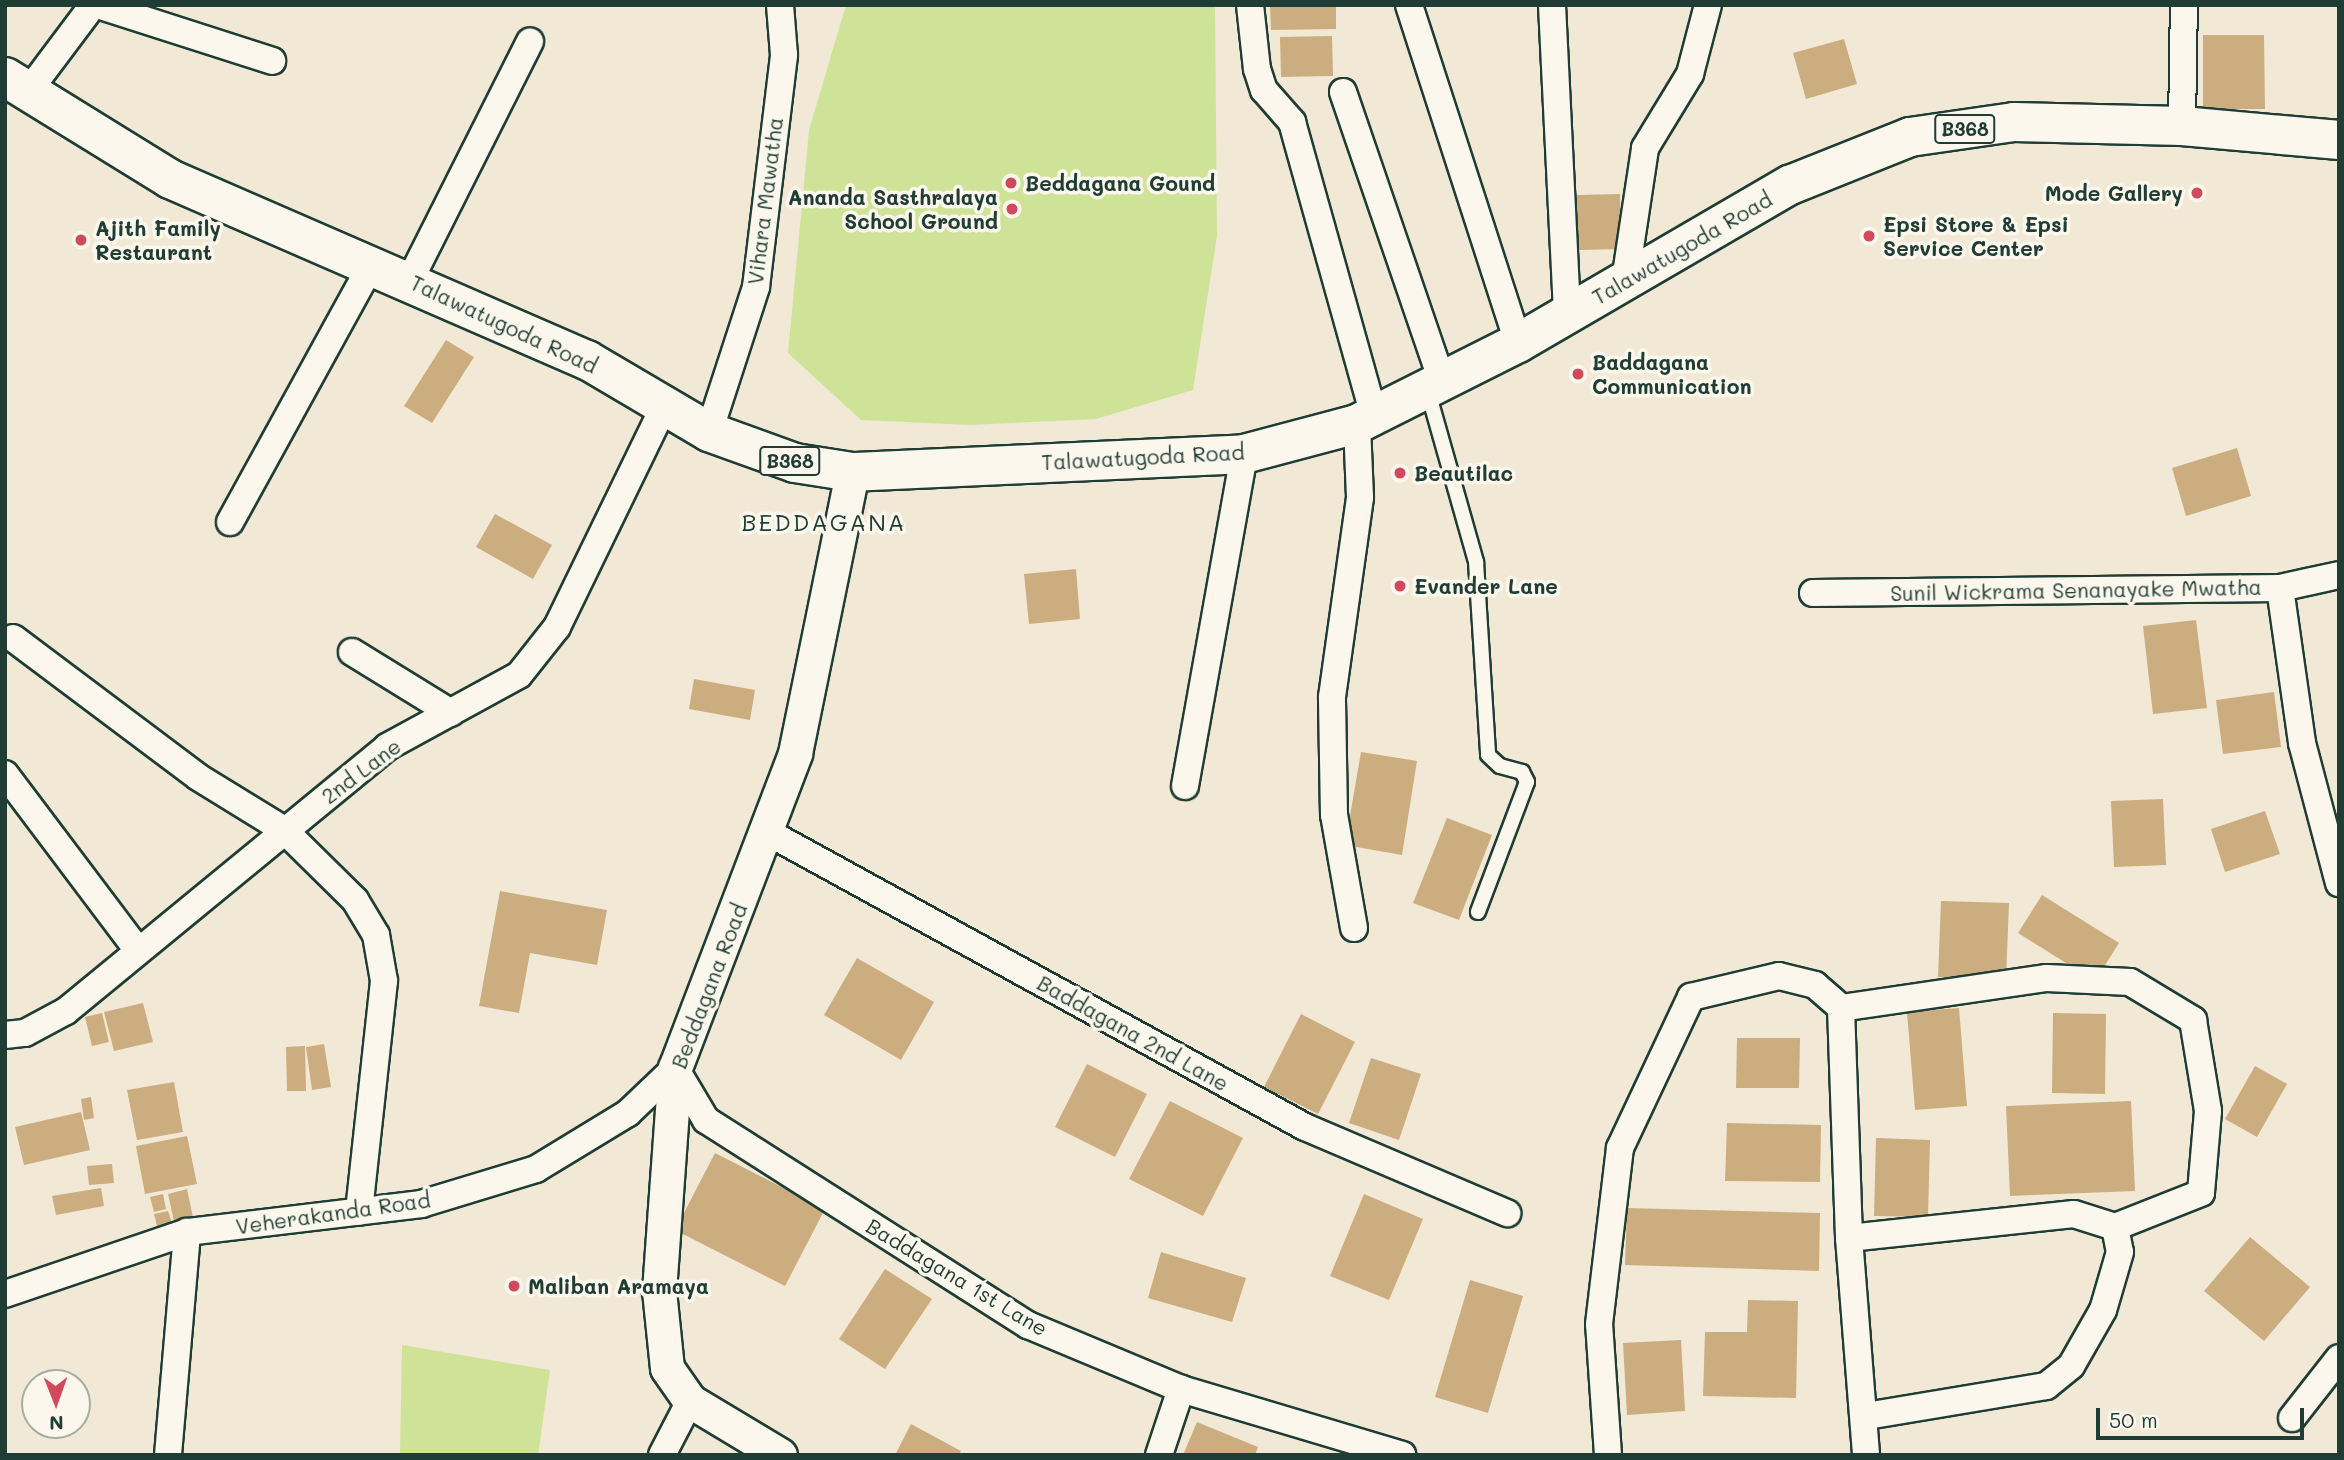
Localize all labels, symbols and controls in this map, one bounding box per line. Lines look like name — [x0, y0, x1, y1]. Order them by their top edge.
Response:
road number: B368 — [1934, 113, 1996, 144]
street label: Vihara Mawatha — [742, 116, 788, 286]
place label: Beddagana Gound — [1025, 170, 1215, 196]
marker: Beddagana Gound — [1003, 175, 1019, 191]
place label: Mode Gallery — [2045, 180, 2183, 206]
place label: Ananda Sasthralaya School Ground — [788, 184, 998, 234]
marker: Mode Gallery — [2189, 185, 2205, 201]
street label: Talawatugoda Road — [1588, 186, 1776, 310]
marker: Ananda Sasthralaya School Ground — [1004, 201, 1020, 217]
place label: Epsi Store & Epsi Service Center — [1883, 211, 2069, 261]
place label: Ajith Family Restaurant — [95, 215, 221, 265]
marker: Epsi Store & Epsi Service Center — [1861, 228, 1877, 244]
marker: Ajith Family Restaurant — [73, 232, 89, 248]
street label: Talawatugoda Road — [407, 270, 601, 378]
place label: Baddagana Communication — [1592, 349, 1752, 399]
marker: Baddagana Communication — [1570, 366, 1586, 382]
street label: Talawatugoda Road — [1041, 439, 1245, 475]
road number: B368 — [758, 446, 822, 476]
place label: Beautilac — [1414, 460, 1513, 486]
marker: Beautilac — [1392, 465, 1408, 481]
district label: BEDDAGANA — [743, 508, 905, 536]
place label: Evander Lane — [1414, 573, 1558, 599]
street label: Sunil Wickrama Senanayake Mwatha — [1890, 574, 2262, 606]
marker: Evander Lane — [1392, 578, 1408, 594]
street label: 2nd Lane — [317, 733, 405, 809]
street label: Beddagana Road — [666, 900, 752, 1072]
street label: Baddagana 2nd Lane — [1033, 970, 1233, 1096]
street label: Veherakanda Road — [234, 1187, 432, 1239]
street label: Baddagana 1st Lane — [862, 1213, 1052, 1341]
place label: Maliban Aramaya — [528, 1273, 709, 1299]
marker: Maliban Aramaya — [506, 1278, 522, 1294]
north arrow — [21, 1369, 91, 1439]
scale bar — [2099, 1394, 2307, 1438]
text: 50 m — [2109, 1406, 2158, 1433]
text: N — [49, 1411, 64, 1436]

